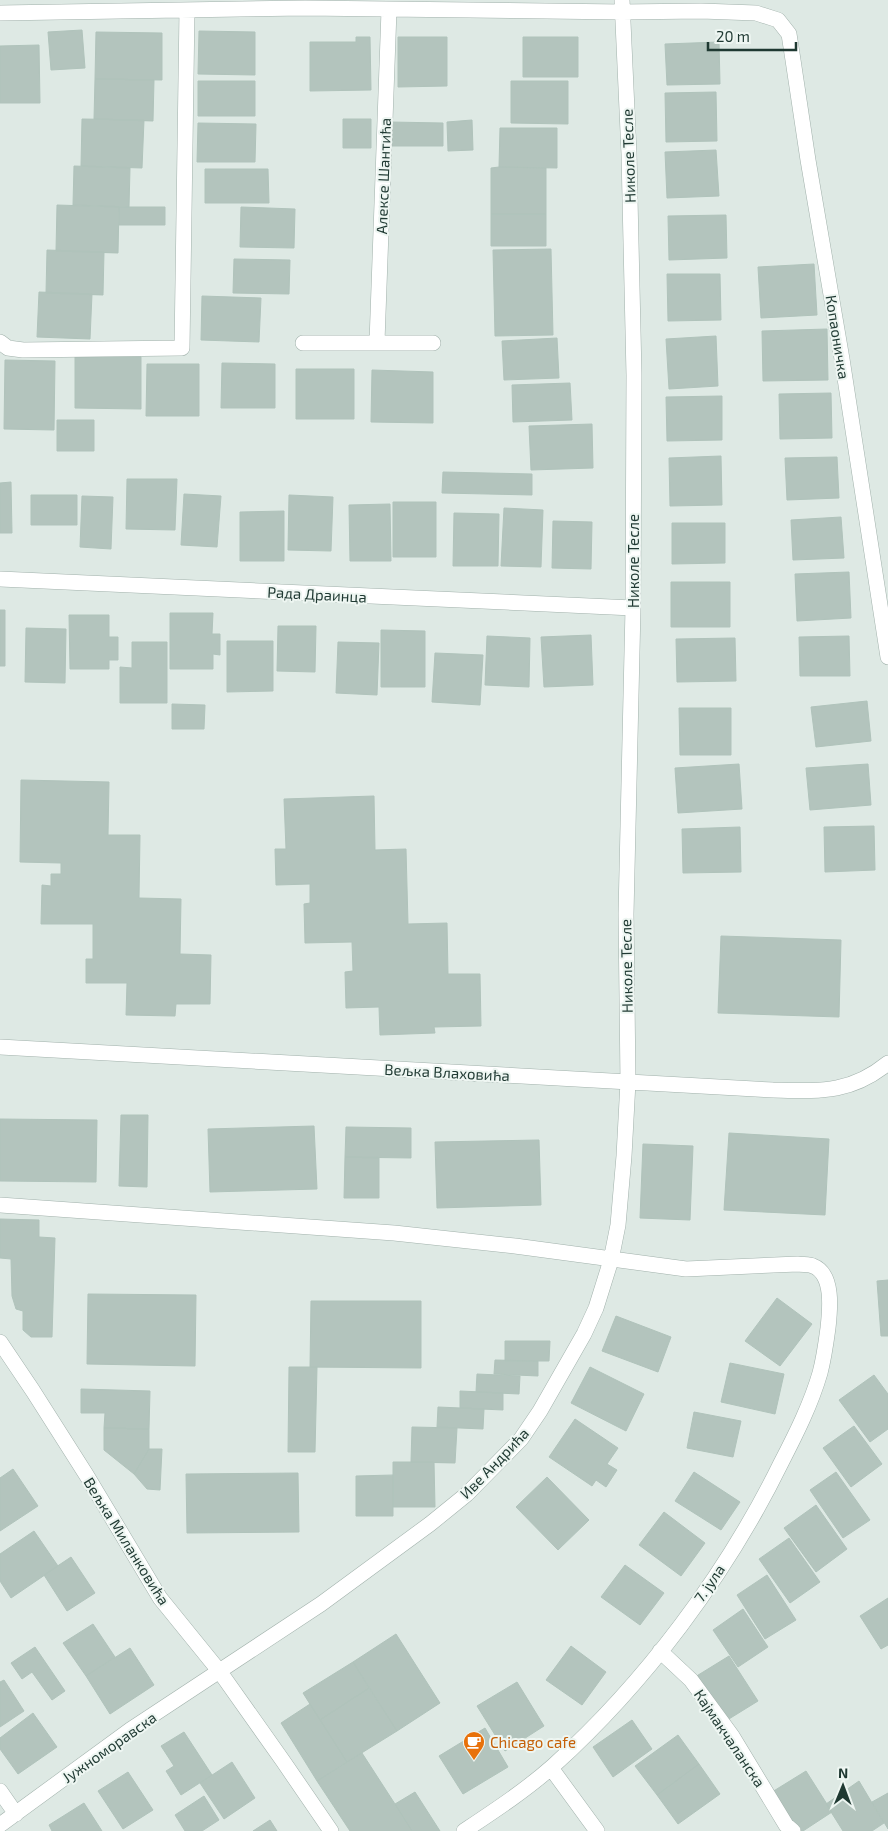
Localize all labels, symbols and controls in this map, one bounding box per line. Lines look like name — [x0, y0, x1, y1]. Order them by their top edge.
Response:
scale bar — [708, 20, 796, 52]
text: 20 m — [716, 27, 750, 45]
street label: Николе Тесле — [617, 109, 639, 203]
street label: Алексе Шантића — [372, 117, 394, 235]
street label: Копаоничка — [822, 294, 854, 380]
street label: Николе Тесле — [624, 514, 642, 608]
street label: Рада Драинца — [267, 582, 367, 606]
street label: Николе Тесле — [616, 919, 636, 1013]
street label: Вељка Влаховића — [384, 1060, 510, 1084]
street label: Иве Андрића — [456, 1424, 532, 1502]
street label: Вељка Миланковића — [80, 1474, 174, 1608]
street label: 7. јула — [690, 1561, 729, 1606]
street label: Кајмакчаланска — [690, 1686, 769, 1791]
street label: Јужноморавска — [58, 1708, 160, 1787]
cafe icon: Chicago cafe — [462, 1730, 486, 1761]
place label: Chicago cafe — [490, 1733, 576, 1751]
north arrow — [818, 1761, 868, 1811]
text: N — [838, 1764, 848, 1781]

